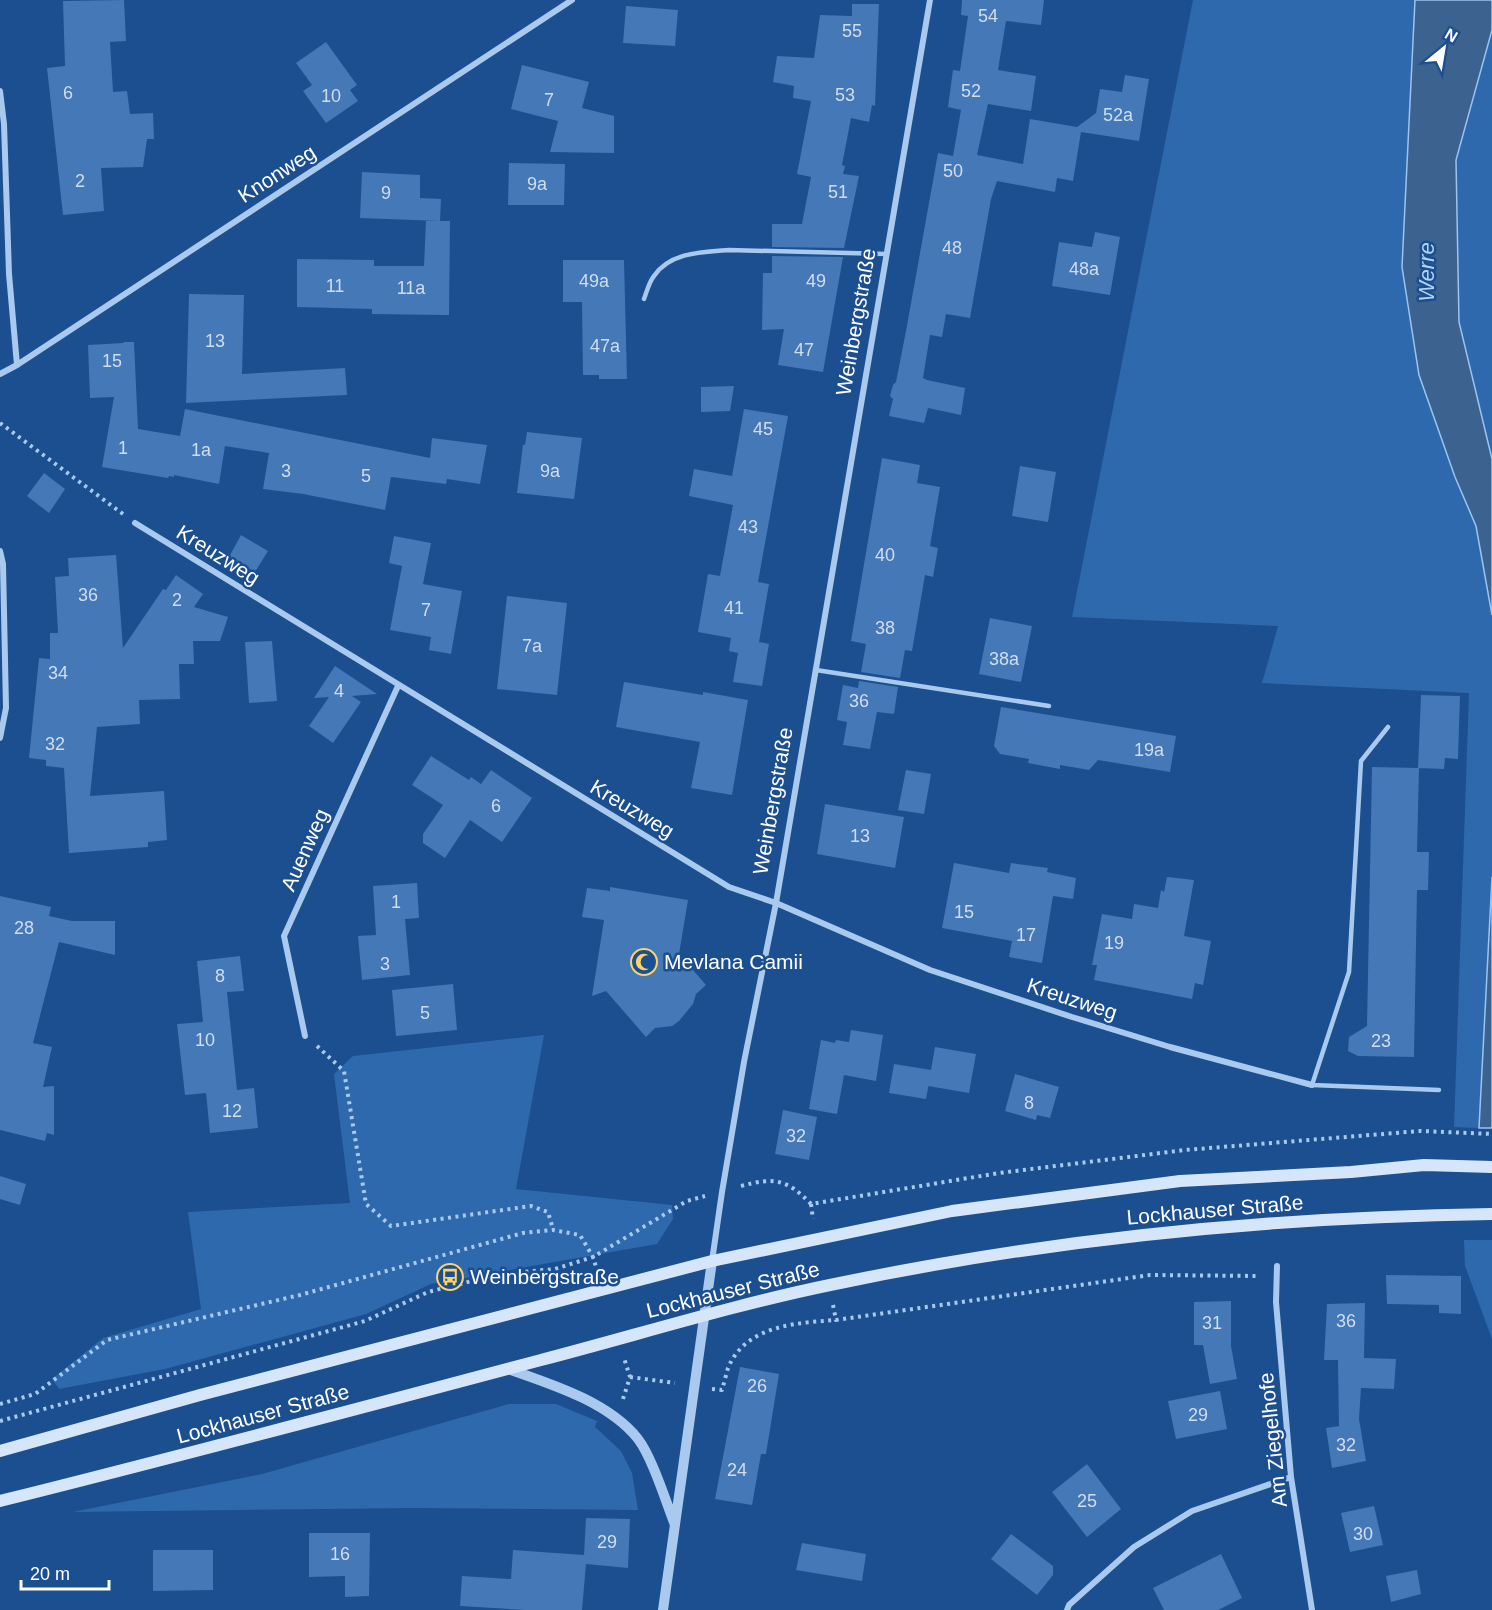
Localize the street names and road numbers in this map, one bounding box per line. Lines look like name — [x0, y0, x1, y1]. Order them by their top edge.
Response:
street label: Knonweg — [234, 140, 320, 207]
street label: Weinbergstraße — [831, 247, 880, 397]
street label: Kreuzweg — [173, 520, 264, 589]
street label: Weinbergstraße — [748, 726, 797, 876]
street label: Kreuzweg — [586, 775, 678, 842]
street label: Auenweg — [276, 805, 333, 894]
street label: Kreuzweg — [1024, 973, 1120, 1024]
street label: Lockhauser Straße — [1126, 1190, 1304, 1229]
street label: Lockhauser Straße — [644, 1257, 822, 1322]
street label: Am Ziegelhofe — [1254, 1372, 1291, 1509]
street label: Lockhauser Straße — [174, 1379, 352, 1448]

